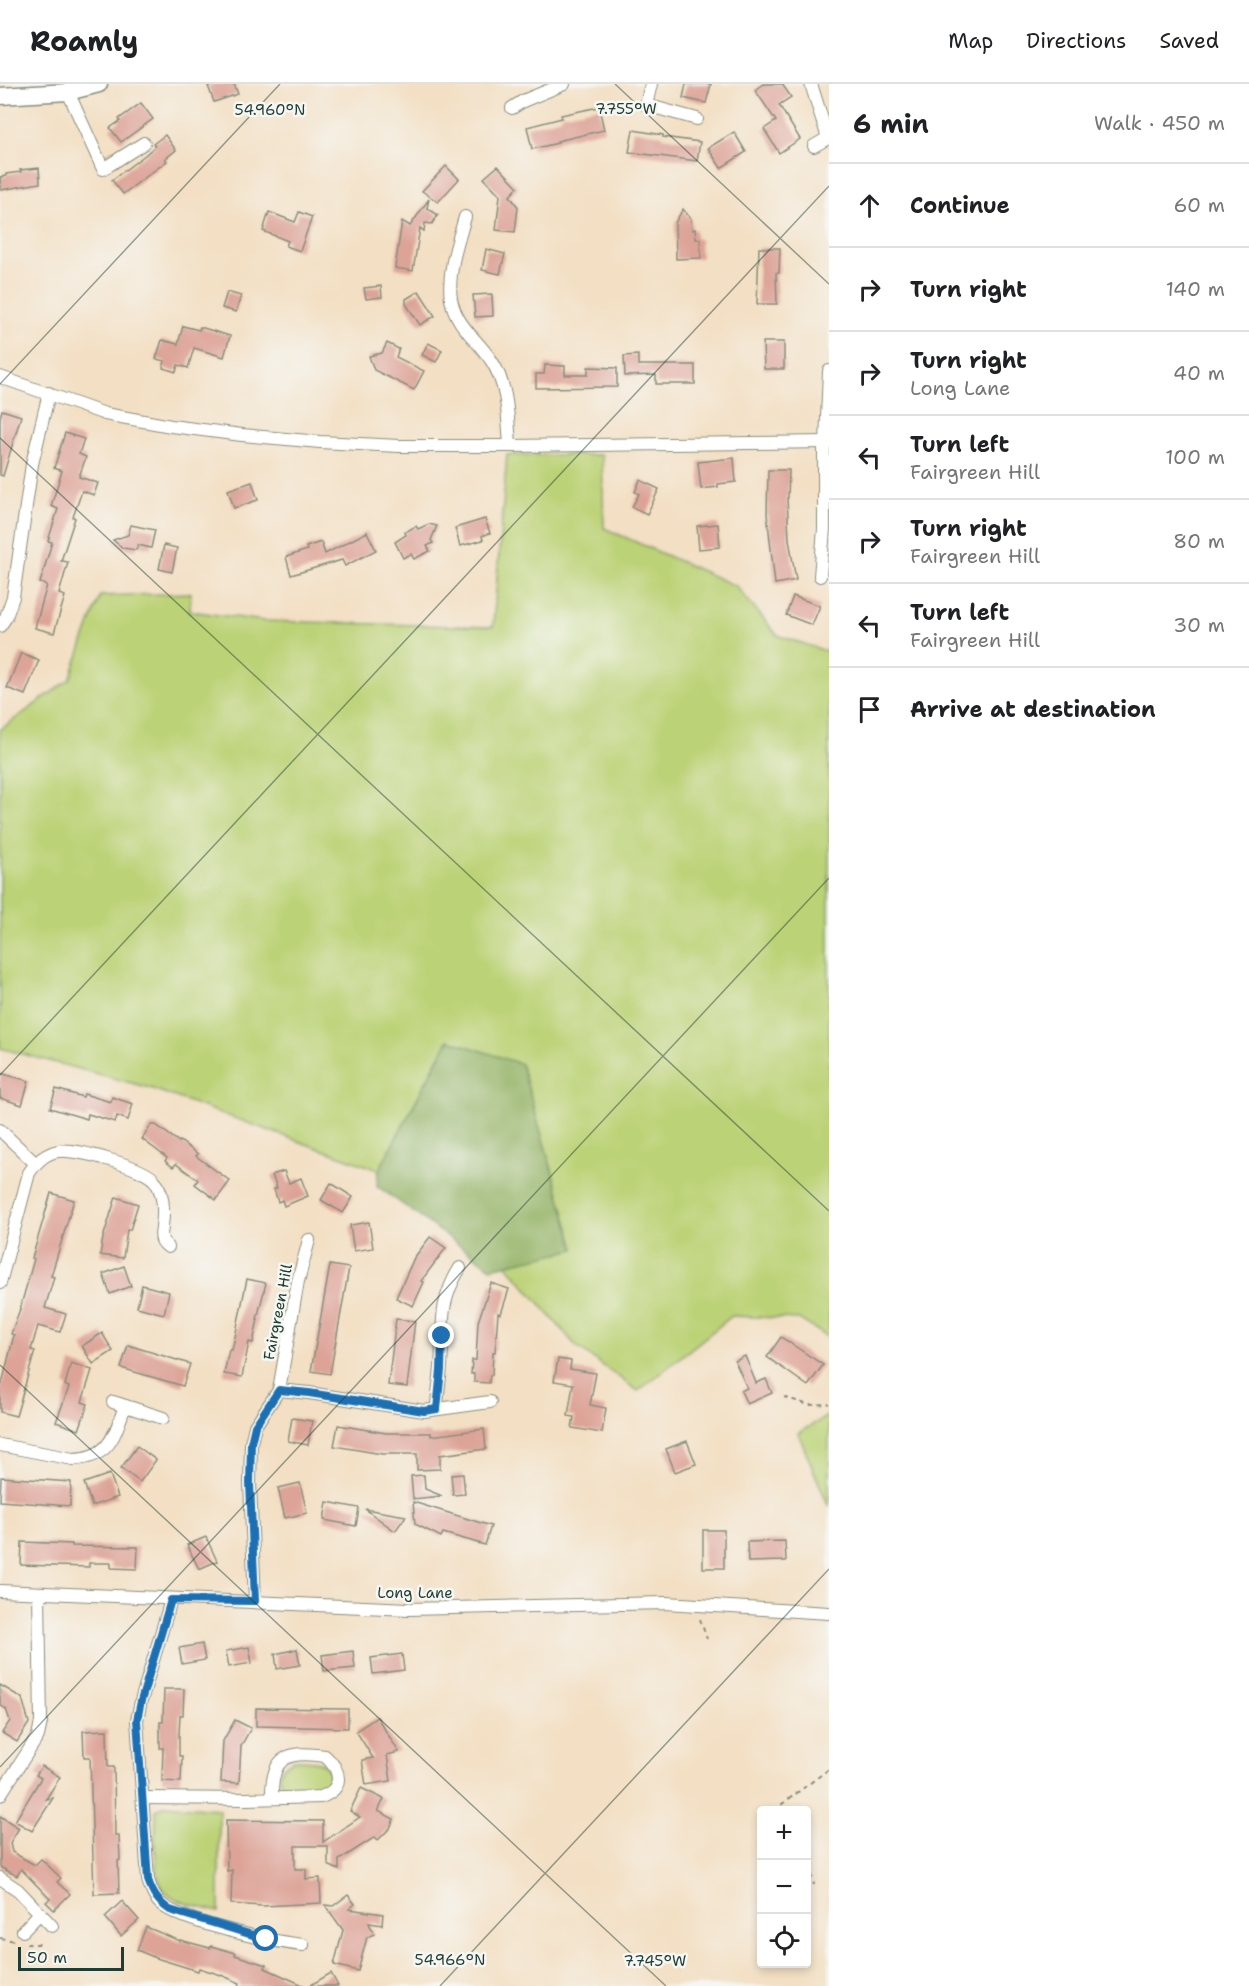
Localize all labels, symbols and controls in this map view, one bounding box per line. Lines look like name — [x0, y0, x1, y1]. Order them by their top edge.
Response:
text: Roamly — [30, 22, 138, 60]
text: Map — [948, 27, 993, 55]
text: Directions — [1026, 27, 1126, 55]
text: Saved — [1159, 27, 1219, 55]
text: 7.755°W — [595, 99, 657, 119]
text: 54.960°N — [235, 100, 305, 120]
text: 6 min — [853, 106, 929, 141]
text: Walk · 450 m — [1094, 110, 1225, 136]
icon: ahead — [853, 189, 886, 222]
text: Continue — [910, 191, 1010, 220]
text: 60 m — [1173, 192, 1225, 218]
icon: right — [853, 273, 886, 306]
text: Turn right — [910, 275, 1027, 304]
text: 140 m — [1166, 276, 1225, 302]
text: Turn right — [910, 346, 1027, 375]
icon: right — [853, 357, 886, 390]
text: 40 m — [1173, 360, 1225, 386]
text: Long Lane — [910, 375, 1010, 401]
text: Turn left — [910, 430, 1009, 459]
icon: left — [853, 441, 886, 474]
text: 100 m — [1165, 444, 1225, 470]
text: Fairgreen Hill — [910, 459, 1040, 485]
text: Turn right — [910, 514, 1027, 543]
icon: right — [853, 525, 886, 558]
text: 80 m — [1173, 528, 1225, 554]
text: Fairgreen Hill — [910, 543, 1040, 569]
text: Turn left — [910, 598, 1009, 627]
icon: left — [853, 609, 886, 642]
text: 30 m — [1173, 612, 1225, 638]
text: Fairgreen Hill — [910, 627, 1040, 653]
icon: arrive — [853, 693, 886, 726]
text: Arrive at destination — [910, 695, 1156, 724]
street label: Fairgreen Hill — [259, 1262, 297, 1362]
route end — [428, 1322, 454, 1348]
street label: Long Lane — [377, 1583, 453, 1603]
map controls — [757, 1806, 811, 1968]
button: + — [757, 1806, 811, 1860]
button: − — [757, 1860, 811, 1914]
button: locate — [757, 1914, 811, 1968]
route start — [252, 1925, 278, 1951]
scale bar — [18, 1944, 124, 1972]
text: 50 m — [27, 1947, 67, 1968]
text: 54.966°N — [415, 1950, 485, 1970]
text: 7.745°W — [624, 1951, 686, 1971]

